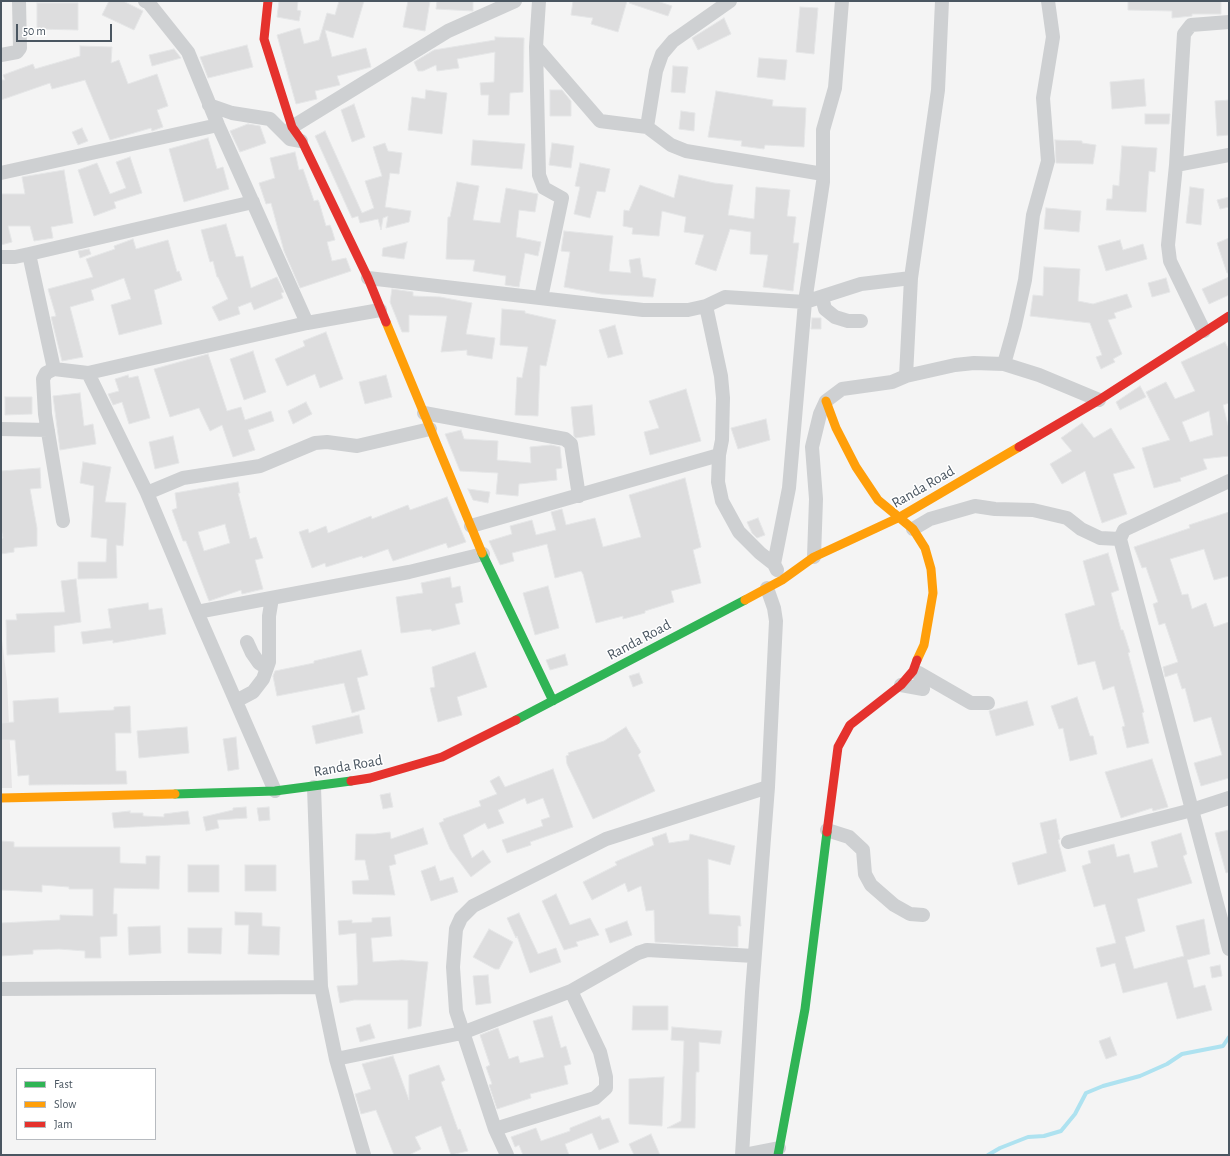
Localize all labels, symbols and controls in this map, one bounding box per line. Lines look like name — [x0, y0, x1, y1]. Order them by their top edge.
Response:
scale bar — [18, 16, 114, 42]
text: 50 m — [23, 25, 46, 37]
street label: Randa Road — [888, 462, 958, 512]
street label: Randa Road — [604, 616, 674, 664]
street label: Randa Road — [312, 751, 384, 781]
legend — [16, 1068, 156, 1140]
text: Fast — [54, 1078, 73, 1090]
text: Slow — [54, 1098, 76, 1110]
text: Jam — [54, 1118, 73, 1130]

